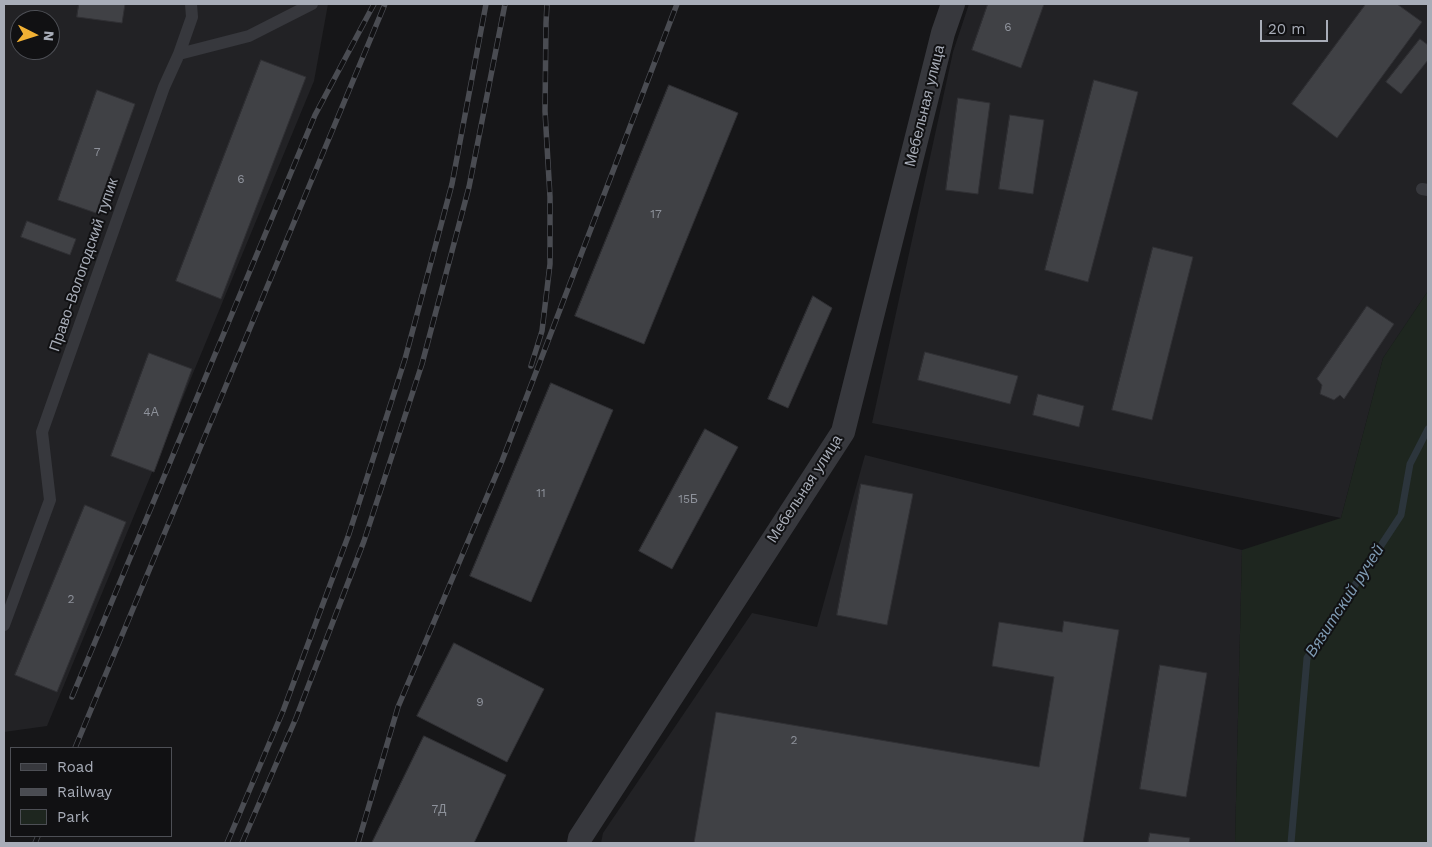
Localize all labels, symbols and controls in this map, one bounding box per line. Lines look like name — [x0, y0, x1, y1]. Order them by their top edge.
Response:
north arrow — [10, 10, 60, 60]
scale bar — [1262, 10, 1330, 42]
house number: 6 — [1004, 20, 1012, 34]
text: 20 m — [1268, 20, 1306, 38]
text: N — [41, 30, 57, 42]
street label: Мебельная улица — [901, 43, 949, 169]
house number: 7 — [94, 145, 100, 159]
house number: 6 — [237, 172, 245, 186]
street label: Право-Вологодский тупик — [46, 176, 122, 354]
house number: 17 — [650, 207, 662, 221]
house number: 4А — [143, 405, 159, 419]
street label: Мебельная улица — [763, 432, 847, 546]
house number: 11 — [536, 486, 546, 500]
house number: 15Б — [678, 492, 698, 506]
water label: Вязитский ручей — [1302, 541, 1388, 661]
house number: 2 — [68, 592, 74, 606]
house number: 9 — [476, 695, 484, 709]
house number: 2 — [791, 733, 797, 747]
legend — [10, 747, 172, 837]
text: Road — [57, 758, 94, 776]
text: Railway — [57, 783, 112, 801]
house number: 7Д — [432, 802, 446, 816]
text: Park — [57, 808, 89, 826]

